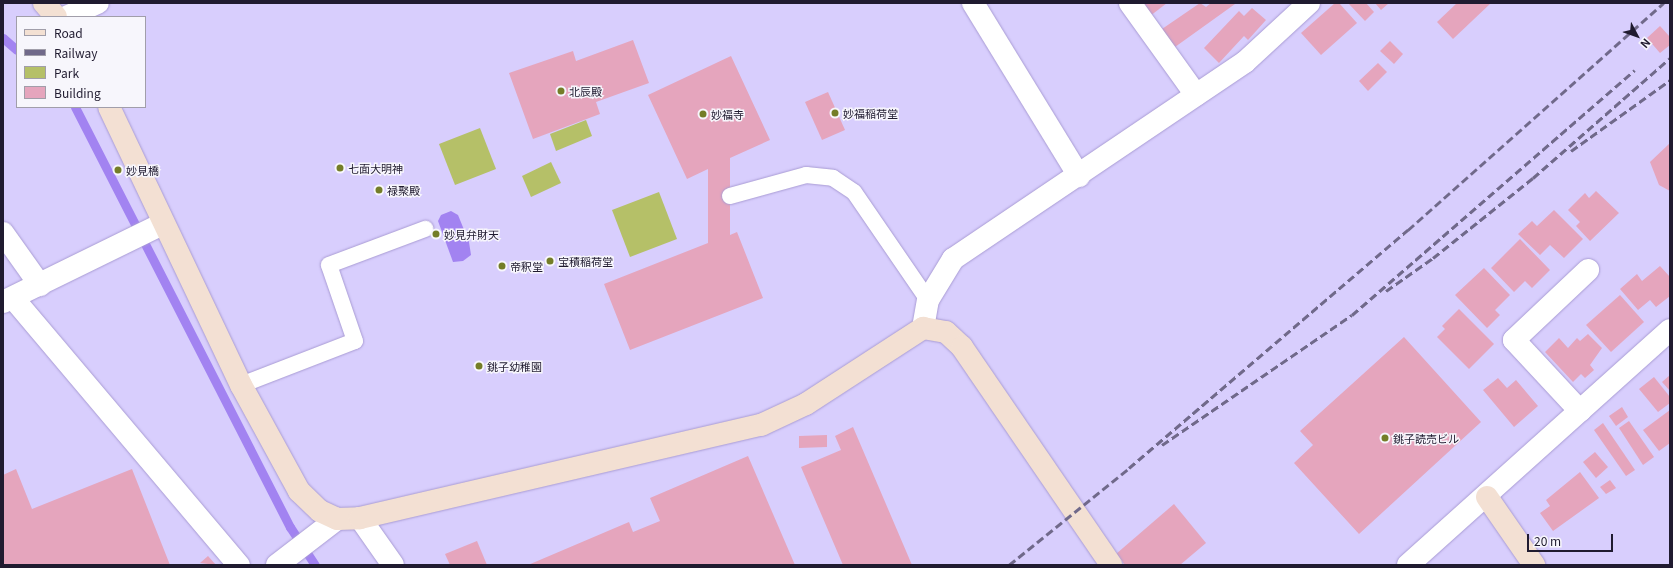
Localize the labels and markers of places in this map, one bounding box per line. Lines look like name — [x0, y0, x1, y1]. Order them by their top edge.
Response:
place label: 北辰殿 — [569, 84, 602, 98]
marker: 北辰殿 — [556, 86, 566, 96]
place label: 妙福稲荷堂 — [843, 106, 898, 120]
place label: 妙福寺 — [711, 107, 744, 121]
marker: 妙福稲荷堂 — [830, 108, 840, 118]
marker: 妙福寺 — [698, 109, 708, 119]
place label: 七面大明神 — [348, 161, 403, 175]
place label: 妙見橋 — [126, 163, 159, 177]
marker: 七面大明神 — [335, 163, 345, 173]
marker: 妙見橋 — [113, 165, 123, 175]
place label: 禄聚殿 — [387, 183, 420, 197]
marker: 禄聚殿 — [374, 185, 384, 195]
place label: 妙見弁財天 — [444, 227, 499, 241]
marker: 妙見弁財天 — [431, 229, 441, 239]
place label: 宝積稲荷堂 — [558, 254, 613, 268]
marker: 宝積稲荷堂 — [545, 256, 555, 266]
place label: 帝釈堂 — [510, 259, 543, 273]
marker: 帝釈堂 — [497, 261, 507, 271]
place label: 銚子幼稚園 — [487, 359, 542, 373]
marker: 銚子幼稚園 — [474, 361, 484, 371]
place label: 銚子読売ビル — [1393, 431, 1459, 445]
marker: 銚子読売ビル — [1380, 433, 1390, 443]

